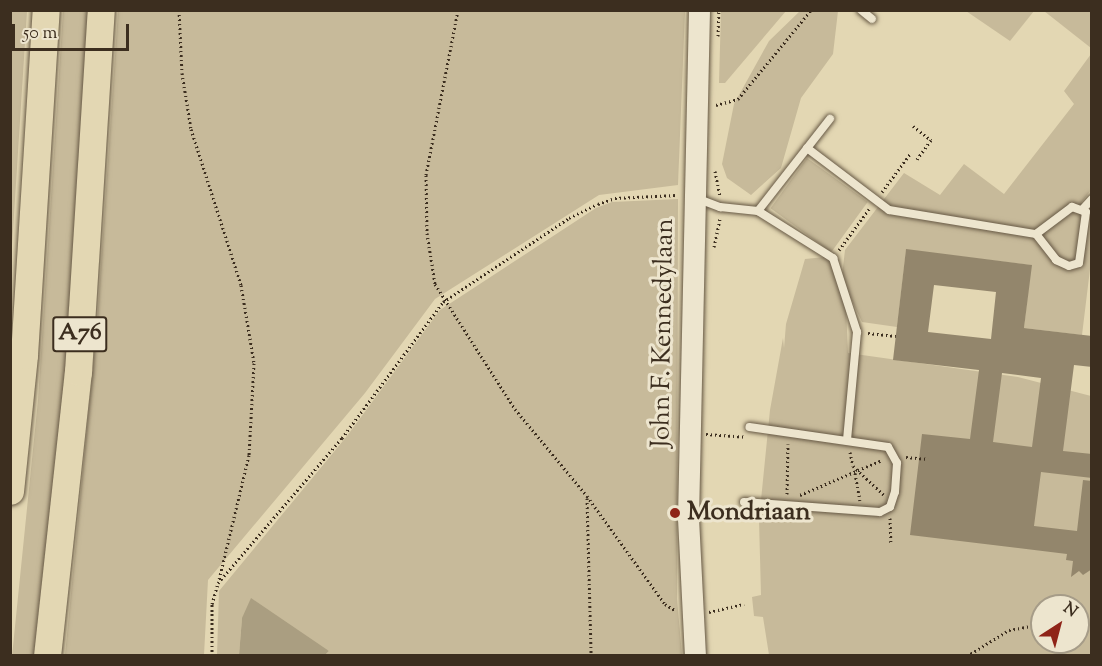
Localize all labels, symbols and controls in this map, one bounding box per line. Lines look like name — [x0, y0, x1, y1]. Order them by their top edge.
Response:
scale bar — [15, 12, 132, 50]
text: 50 m — [23, 21, 57, 47]
street label: John F. Kennedylaan — [646, 218, 682, 448]
road number: A76 — [52, 313, 109, 355]
place label: Mondriaan — [687, 497, 811, 529]
marker: Mondriaan — [668, 506, 682, 520]
north arrow — [1030, 594, 1090, 654]
text: N — [1058, 598, 1082, 624]

